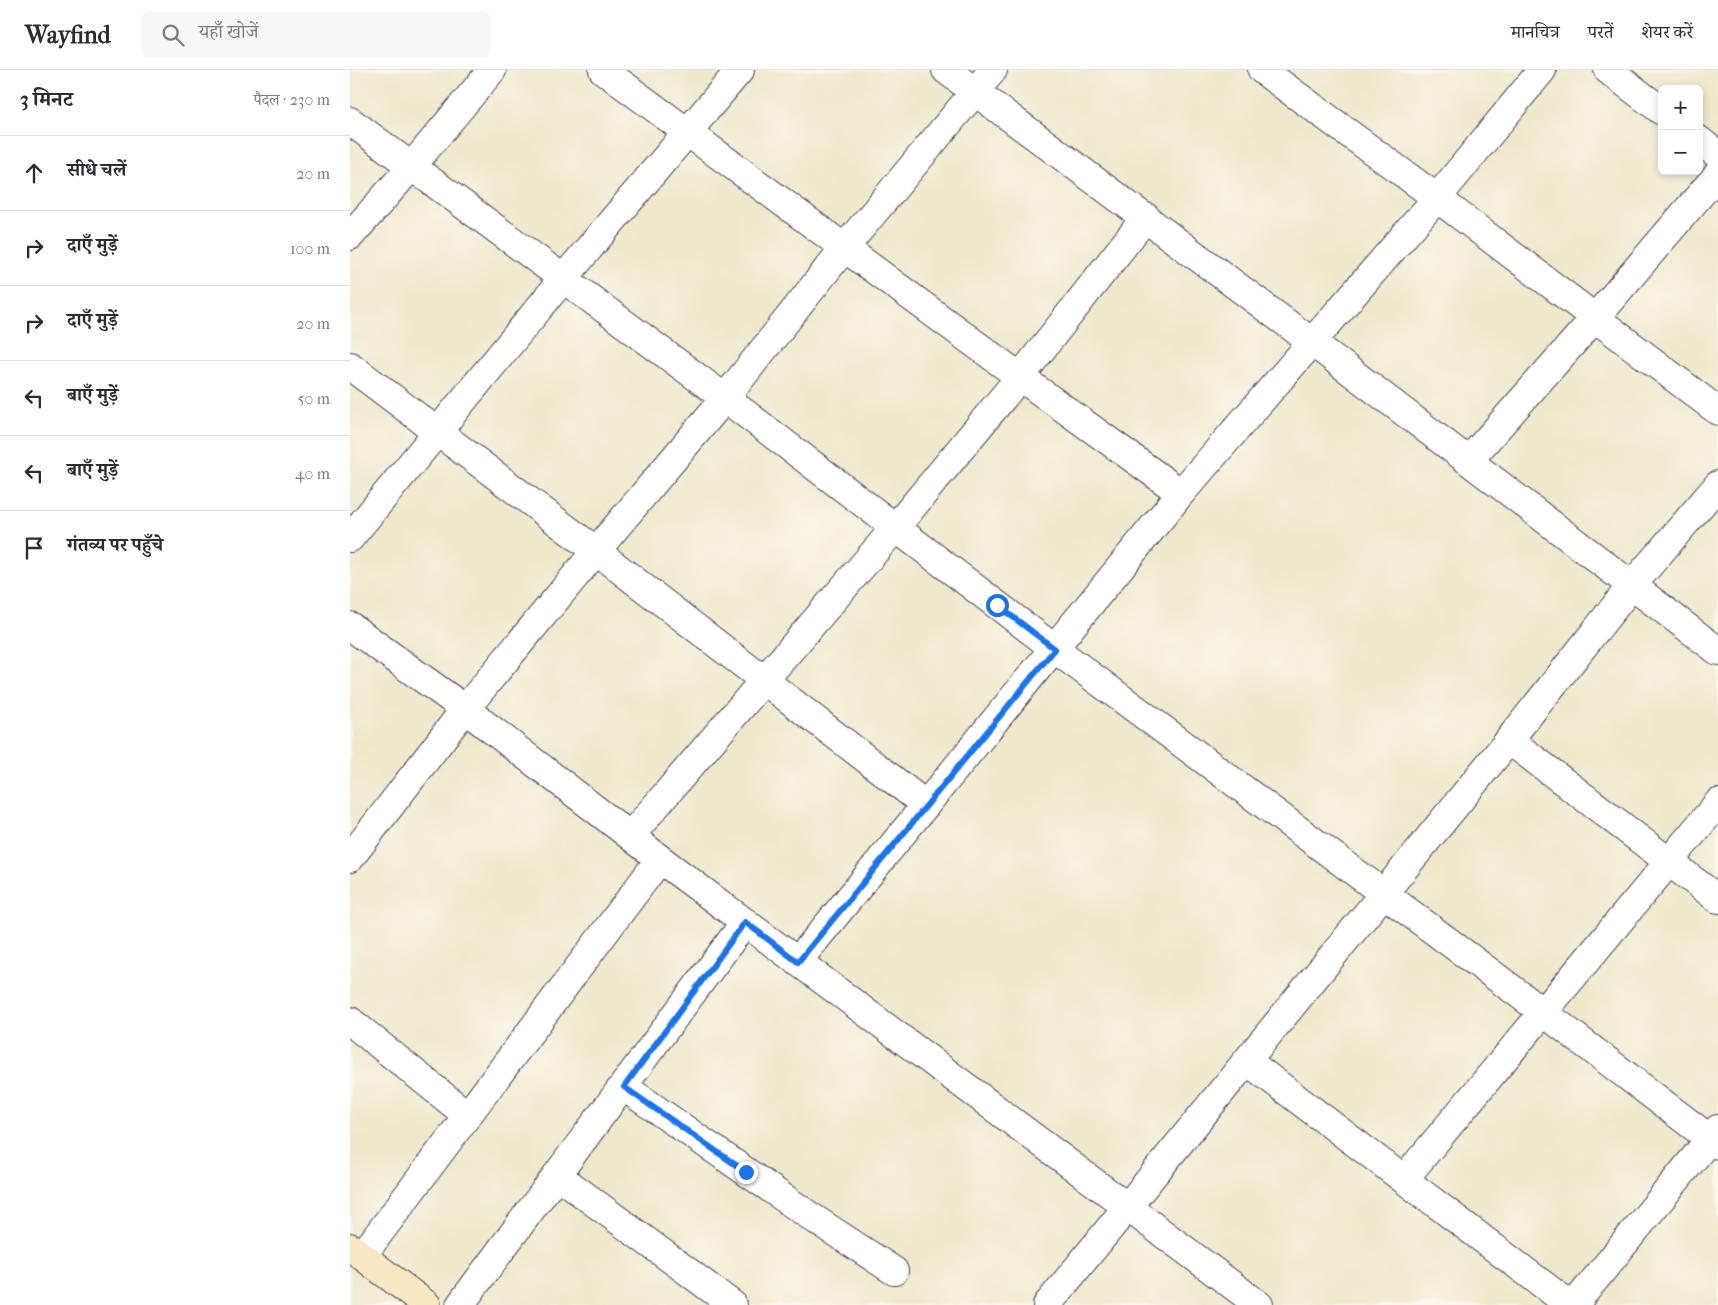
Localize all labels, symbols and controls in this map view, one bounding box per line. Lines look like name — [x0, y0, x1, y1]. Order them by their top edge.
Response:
search box — [141, 12, 491, 57]
text: Wayfind — [25, 21, 111, 49]
icon: search — [159, 21, 187, 49]
text: यहाँ खोजें — [199, 21, 258, 43]
text: मानचित्र — [1511, 22, 1560, 43]
text: परतें — [1588, 22, 1613, 43]
text: शेयर करें — [1641, 22, 1693, 43]
map controls — [1658, 85, 1703, 175]
button: + — [1658, 85, 1703, 130]
text: 3 मिनट — [20, 87, 73, 111]
text: पैदल · 230 m — [253, 90, 330, 109]
button: − — [1658, 130, 1703, 175]
icon: ahead — [20, 159, 48, 187]
text: सीधे चलें — [67, 159, 126, 181]
text: 20 m — [296, 164, 330, 183]
icon: right — [20, 234, 48, 262]
text: दाएँ मुड़ें — [67, 234, 118, 256]
text: 100 m — [290, 239, 330, 258]
icon: right — [20, 309, 48, 337]
text: दाएँ मुड़ें — [67, 309, 118, 331]
text: 20 m — [296, 314, 330, 333]
icon: left — [20, 384, 48, 412]
text: बाएँ मुड़ें — [67, 384, 118, 406]
text: 50 m — [298, 389, 330, 408]
icon: left — [20, 459, 48, 487]
text: बाएँ मुड़ें — [67, 459, 118, 481]
text: 40 m — [295, 464, 330, 483]
icon: arrive — [20, 534, 48, 562]
text: गंतव्य पर पहुँचे — [67, 534, 163, 556]
route start — [986, 594, 1009, 617]
route end — [735, 1161, 758, 1184]

